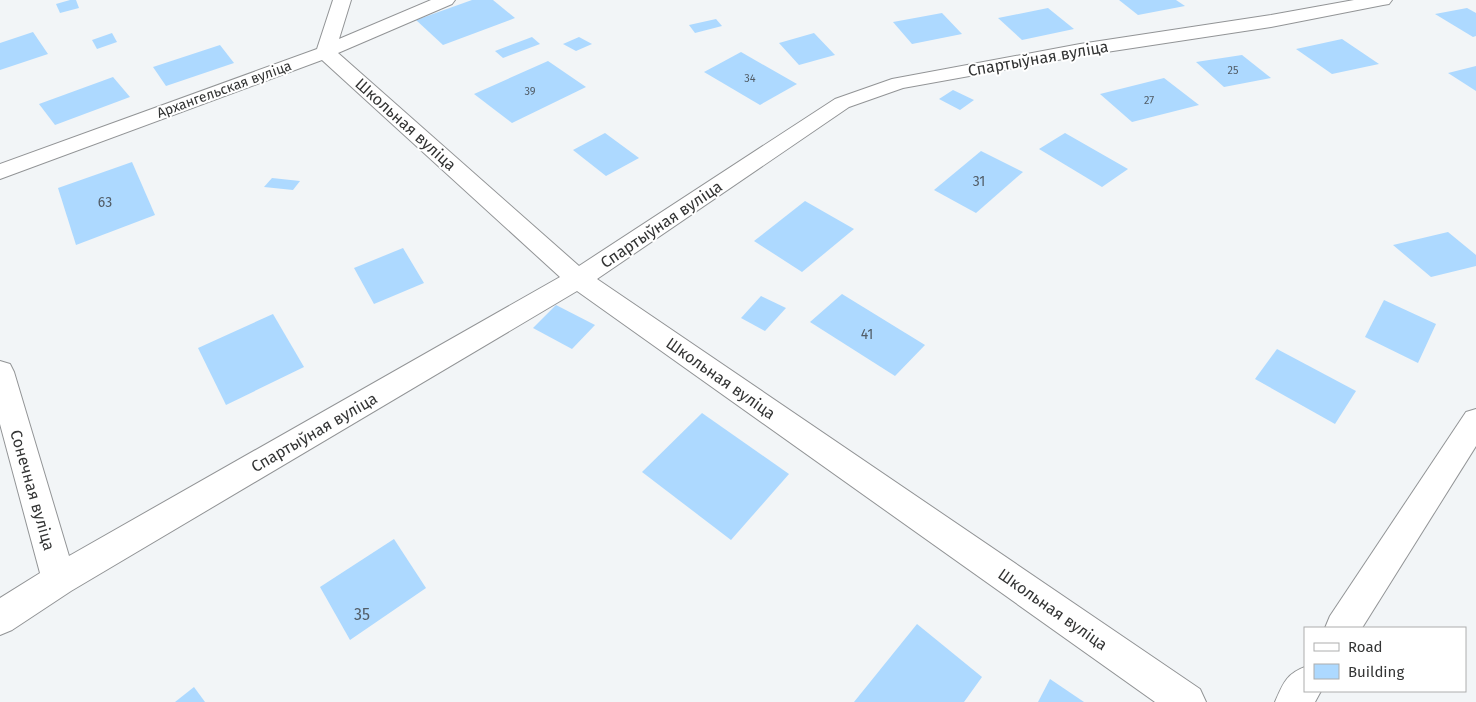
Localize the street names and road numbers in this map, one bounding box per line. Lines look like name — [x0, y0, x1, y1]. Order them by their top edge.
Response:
street label: Спартыўная вуліца — [966, 37, 1110, 80]
street label: Архангельская вуліца — [154, 57, 294, 122]
street label: Школьная вуліца — [351, 74, 460, 175]
street label: Спартыўная вуліца — [597, 177, 726, 272]
street label: Школьная вуліца — [662, 334, 779, 423]
street label: Спартыўная вуліца — [248, 389, 381, 476]
street label: Сонечная вуліца — [6, 428, 59, 553]
street label: Школьная вуліца — [994, 565, 1111, 654]

